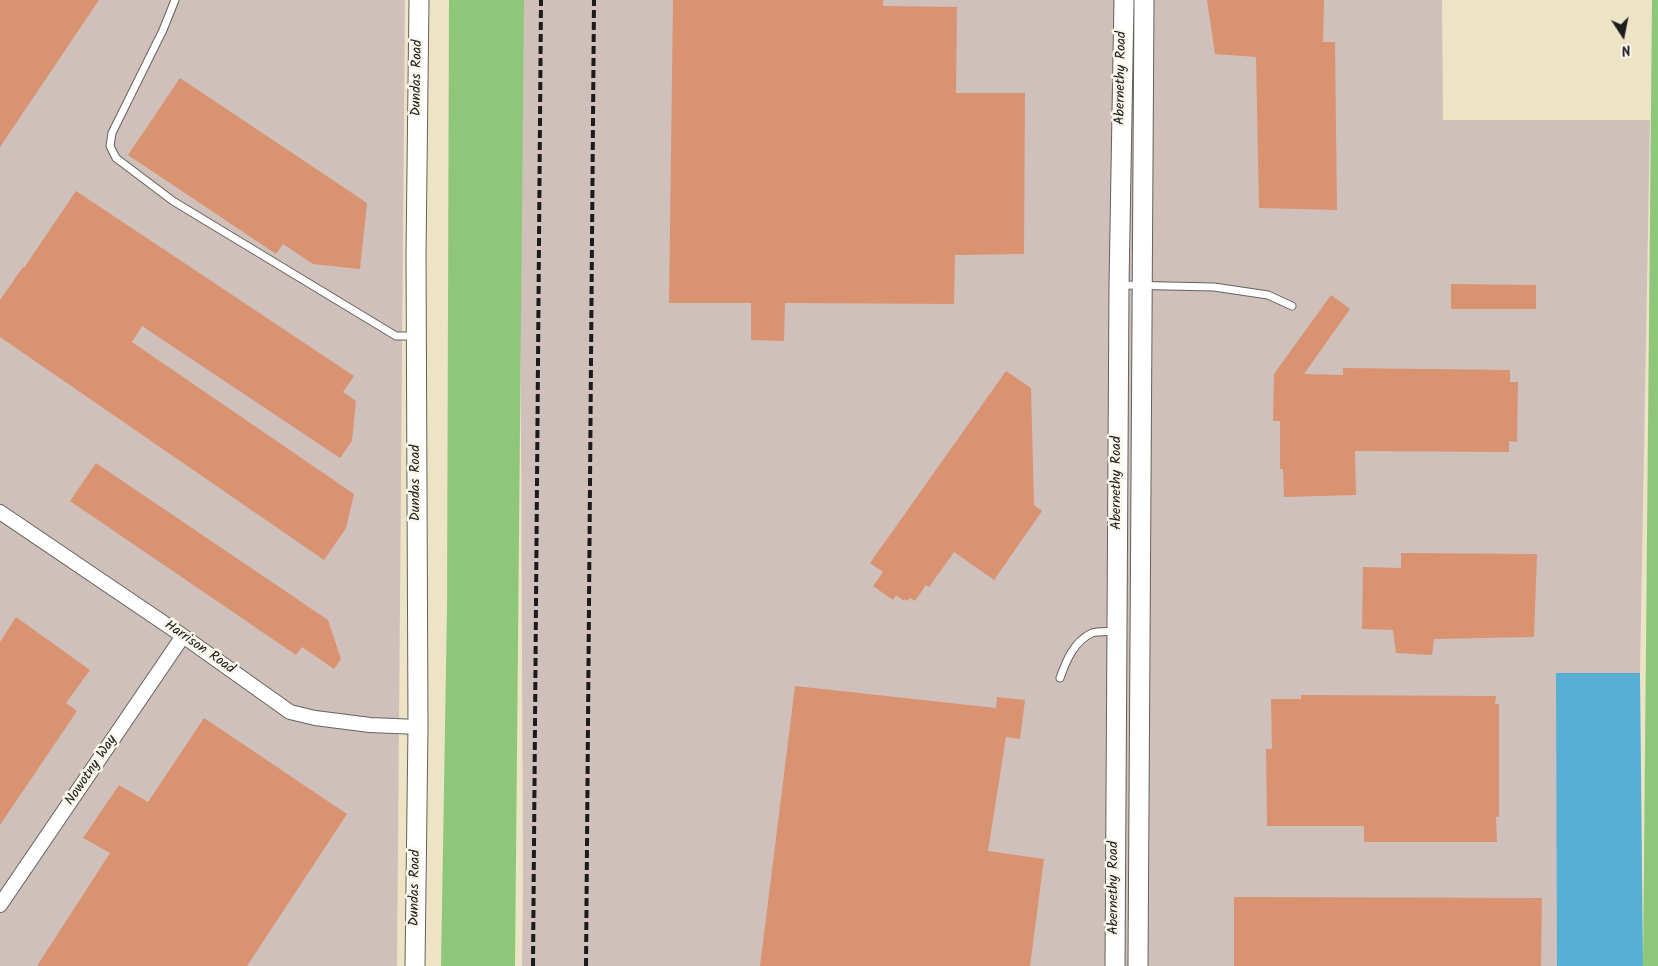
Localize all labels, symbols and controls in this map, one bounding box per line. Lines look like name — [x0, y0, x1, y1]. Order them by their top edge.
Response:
north arrow — [1598, 10, 1648, 60]
street label: Abernethy Road — [1113, 31, 1131, 125]
text: N — [1619, 38, 1632, 61]
street label: Dundas Road — [409, 40, 427, 116]
street label: Abernethy Road — [1110, 436, 1126, 530]
street label: Dundas Road — [409, 445, 425, 521]
street label: Harrison Road — [161, 618, 237, 678]
street label: Nowotny Way — [62, 733, 122, 809]
street label: Abernethy Road — [1107, 841, 1123, 935]
street label: Dundas Road — [407, 850, 425, 926]

